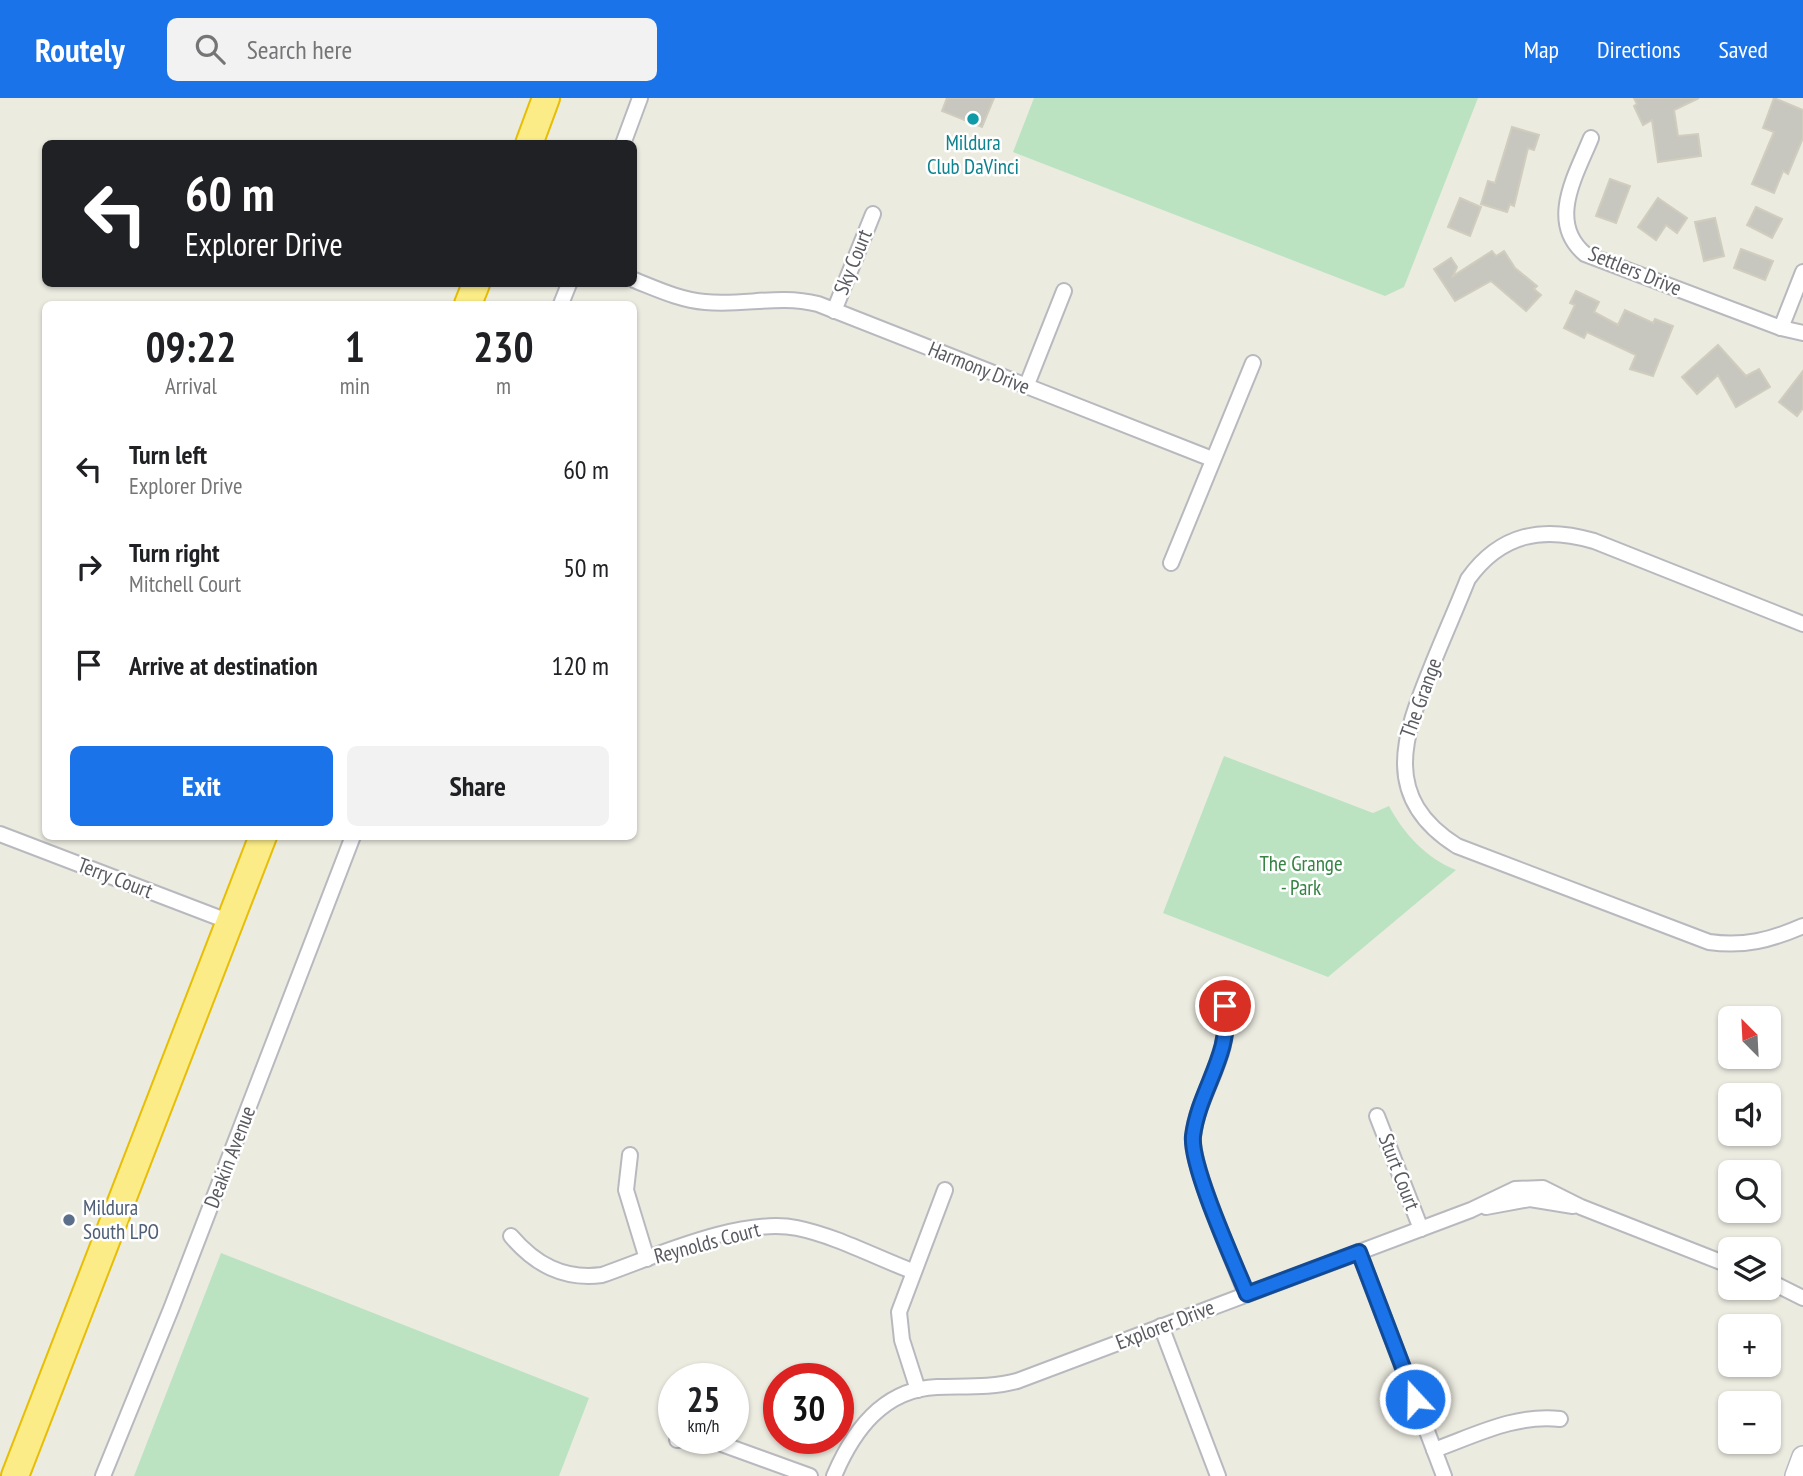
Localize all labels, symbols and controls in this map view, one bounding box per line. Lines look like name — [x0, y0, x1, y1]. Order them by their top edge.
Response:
search box — [167, 18, 657, 81]
text: Routely — [35, 28, 125, 71]
icon: search — [191, 30, 229, 68]
text: Search here — [247, 33, 352, 66]
text: Map — [1524, 34, 1559, 65]
text: Directions — [1597, 34, 1681, 65]
text: Saved — [1719, 34, 1768, 65]
marker: Mildura Club DaVinci — [965, 111, 981, 127]
place label: Mildura Club DaVinci — [927, 129, 1019, 180]
text: 60 m — [185, 161, 274, 225]
icon: left — [70, 168, 161, 259]
text: Explorer Drive — [185, 223, 343, 265]
street label: Sky Court — [827, 225, 878, 298]
street label: Settlers Drive — [1585, 240, 1686, 301]
text: 09:22 — [145, 319, 236, 374]
text: 1 — [345, 319, 365, 374]
text: 230 — [473, 319, 534, 374]
street label: Harmony Drive — [924, 335, 1034, 400]
text: Arrival — [165, 371, 217, 400]
text: min — [340, 371, 370, 400]
text: m — [496, 371, 511, 400]
text: Turn left — [129, 438, 207, 471]
icon: left — [70, 450, 108, 488]
text: 60 m — [563, 453, 609, 486]
text: Explorer Drive — [129, 471, 242, 500]
text: Turn right — [129, 536, 220, 569]
icon: right — [70, 548, 108, 586]
text: 50 m — [563, 551, 609, 584]
text: Mitchell Court — [129, 569, 241, 598]
icon: arrive — [70, 646, 108, 684]
text: Arrive at destination — [129, 649, 318, 682]
text: 120 m — [551, 649, 609, 682]
street label: The Grange — [1394, 654, 1447, 742]
button: Exit — [70, 746, 333, 826]
button: Share — [347, 746, 609, 826]
park label: The Grange - Park — [1259, 850, 1343, 901]
street label: Terry Court — [74, 851, 157, 904]
pin — [1195, 976, 1255, 1036]
icon: arrive — [1206, 987, 1244, 1025]
north arrow — [1718, 1006, 1782, 1069]
map controls — [1718, 1006, 1781, 1454]
button: sound — [1718, 1083, 1781, 1146]
street label: Deakin Avenue — [198, 1102, 261, 1212]
street label: Sturt Court — [1373, 1130, 1426, 1214]
button: search — [1718, 1160, 1781, 1223]
place label: Mildura South LPO — [83, 1194, 159, 1245]
marker: Mildura South LPO — [61, 1212, 77, 1228]
street label: Reynolds Court — [651, 1215, 763, 1270]
button: layers — [1718, 1237, 1781, 1300]
street label: Explorer Drive — [1112, 1293, 1218, 1356]
button: + — [1718, 1314, 1781, 1377]
position arrow — [1378, 1362, 1452, 1436]
speed limit sign: 30 — [763, 1363, 854, 1454]
text: 25 — [687, 1376, 720, 1422]
button: − — [1718, 1391, 1781, 1454]
text: km/h — [688, 1414, 719, 1437]

